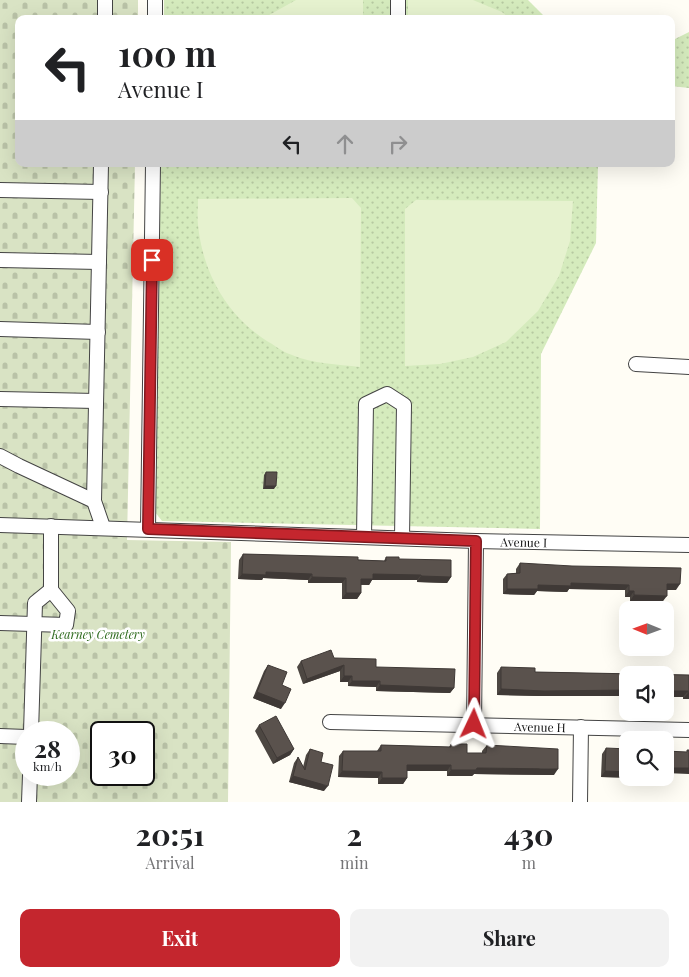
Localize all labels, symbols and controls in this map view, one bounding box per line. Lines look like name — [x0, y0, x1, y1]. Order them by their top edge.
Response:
text: 100 m — [118, 29, 216, 76]
icon: left — [35, 35, 100, 100]
text: Avenue I — [118, 74, 204, 104]
icon: left — [278, 130, 306, 158]
icon: ahead — [331, 130, 359, 158]
icon: right — [384, 130, 412, 158]
pin — [131, 239, 173, 281]
icon: arrive — [138, 246, 166, 274]
street label: Avenue I — [499, 533, 547, 550]
north arrow — [619, 601, 674, 656]
map controls — [619, 601, 674, 786]
park label: Kearney Cemetery — [50, 626, 145, 642]
button: sound — [619, 666, 674, 721]
position arrow — [447, 697, 499, 749]
street label: Avenue H — [513, 718, 566, 735]
speed limit sign: 30 — [90, 721, 155, 786]
text: 28 — [34, 731, 61, 764]
button: search — [619, 731, 674, 786]
text: km/h — [33, 758, 62, 774]
text: 20:51 — [136, 814, 205, 854]
text: 2 — [346, 814, 362, 854]
text: 430 — [504, 814, 553, 854]
text: Arrival — [145, 852, 195, 873]
text: min — [340, 852, 369, 873]
text: m — [522, 852, 536, 873]
button: Exit — [20, 909, 340, 967]
button: Share — [350, 909, 669, 967]

